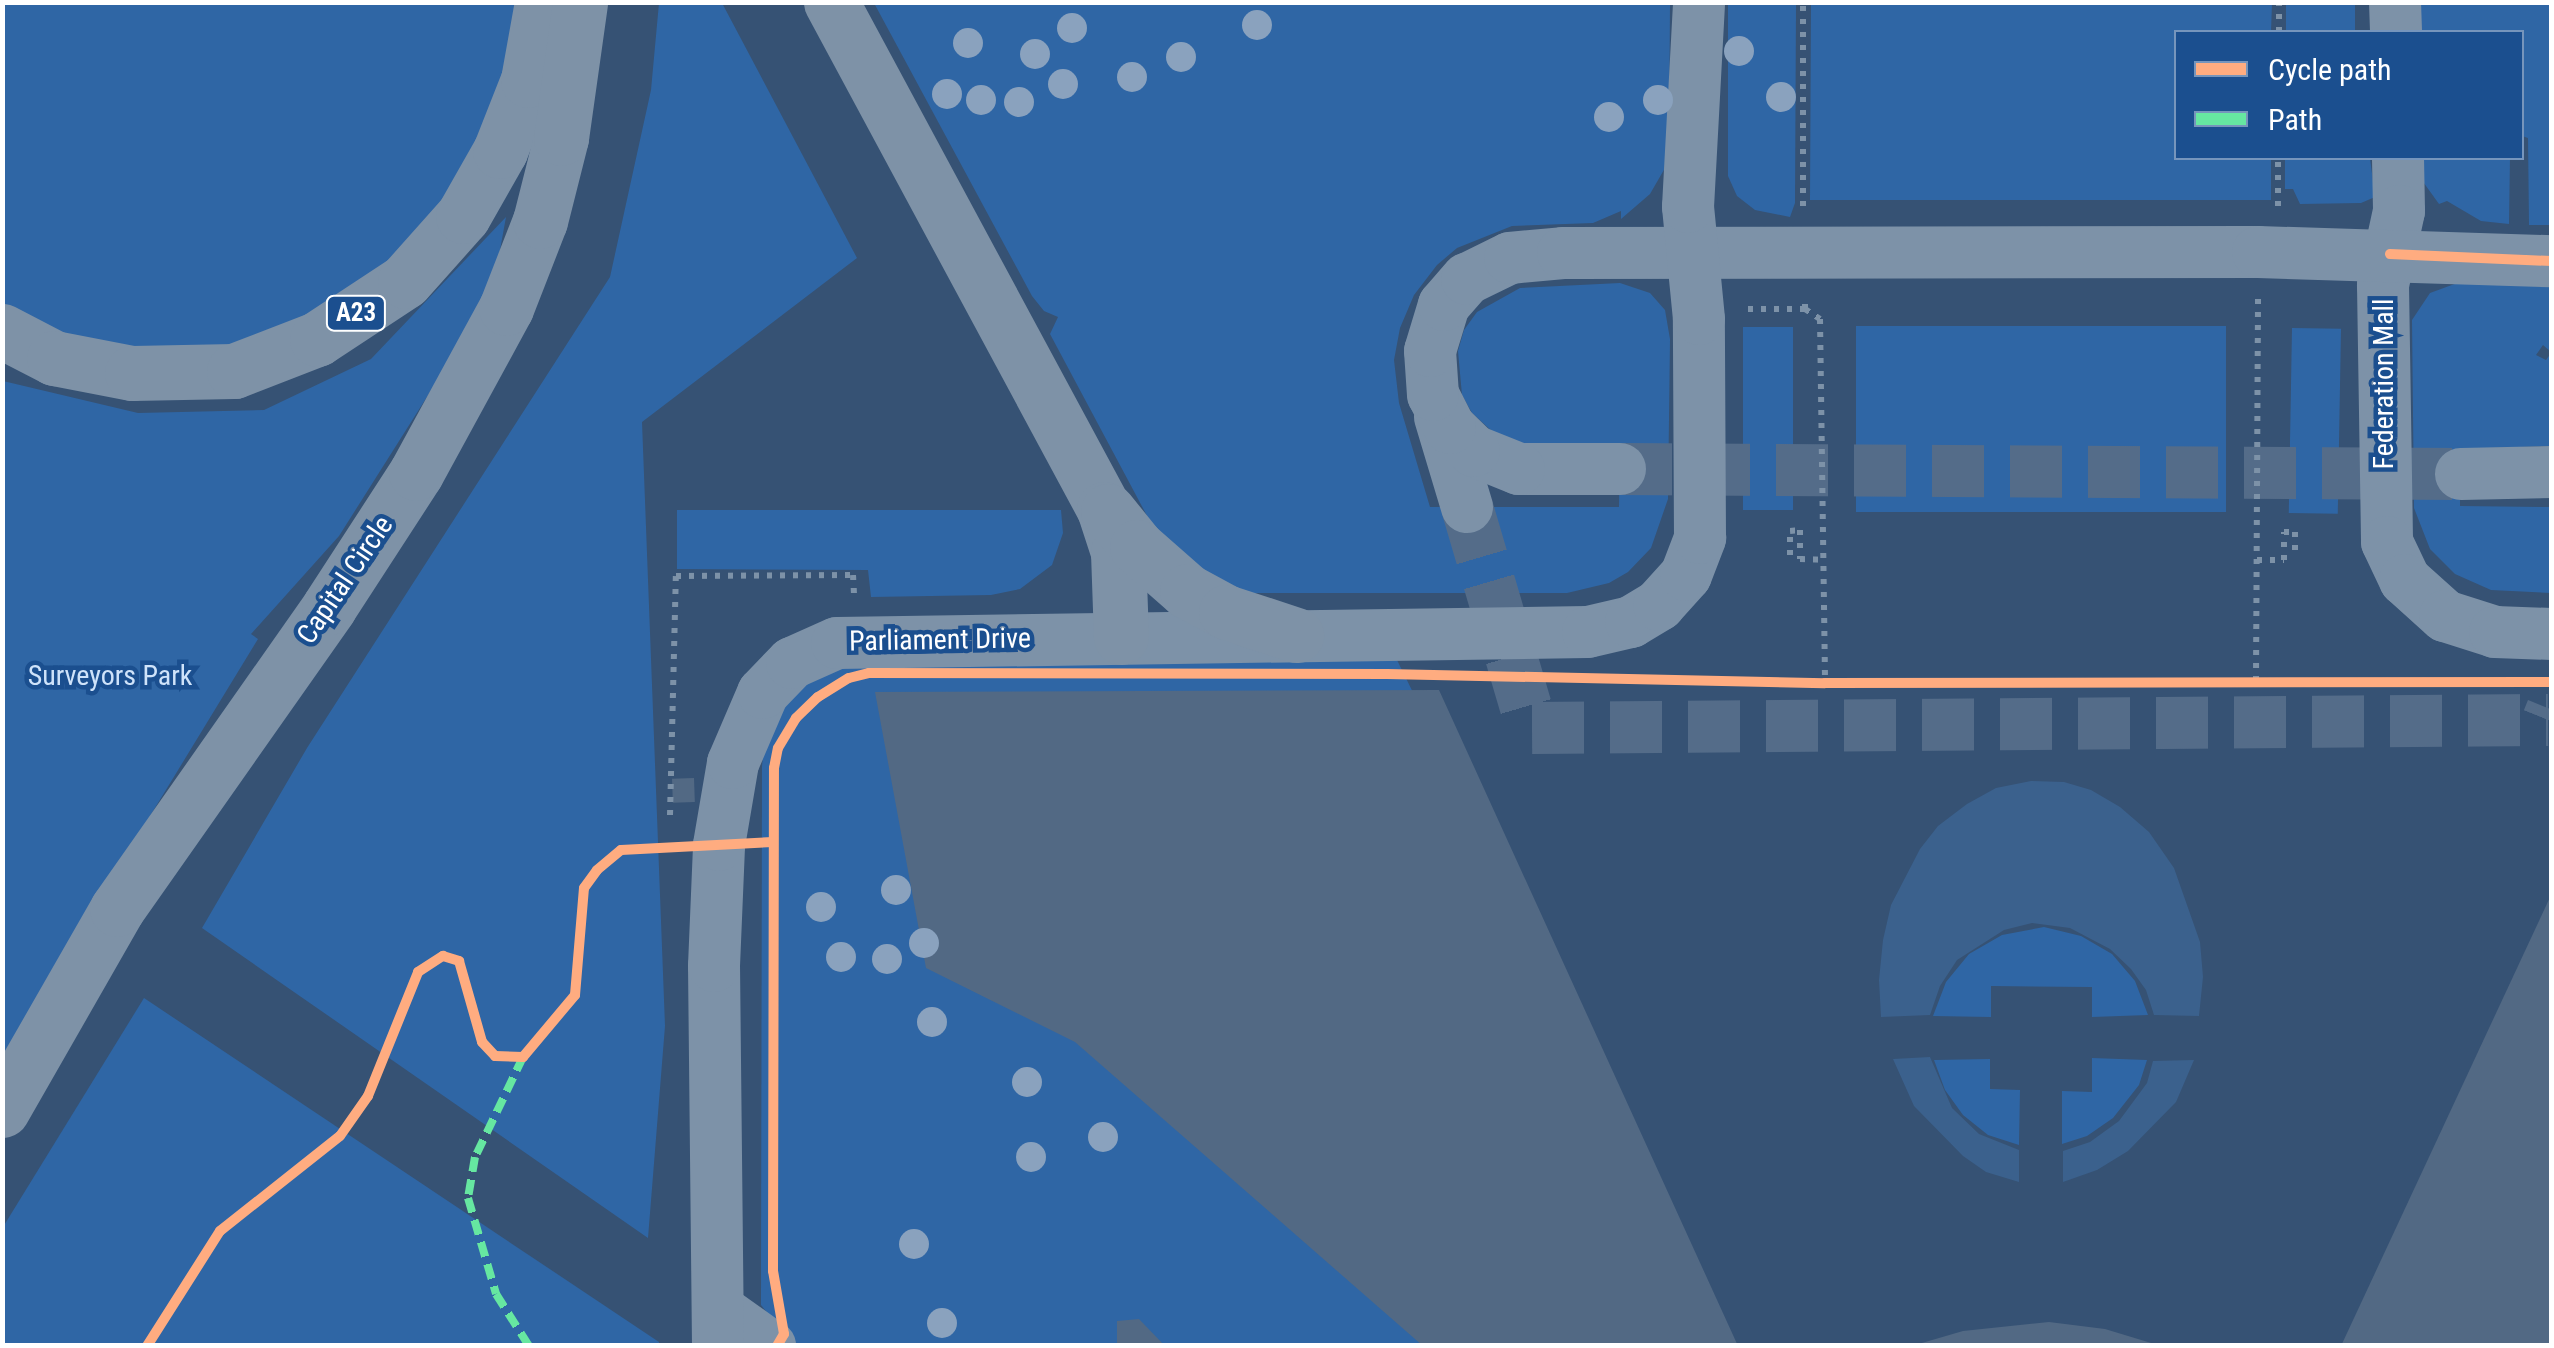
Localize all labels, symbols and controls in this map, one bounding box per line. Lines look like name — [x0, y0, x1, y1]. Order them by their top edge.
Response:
legend — [2174, 30, 2524, 160]
text: Cycle path — [2268, 52, 2392, 87]
text: Path — [2268, 102, 2322, 137]
road number: A23 — [324, 293, 388, 333]
street label: Federation Mall — [2367, 299, 2401, 469]
street label: Capital Circle — [290, 510, 400, 650]
street label: Parliament Drive — [849, 622, 1031, 658]
park label: Surveyors Park — [28, 659, 192, 693]

